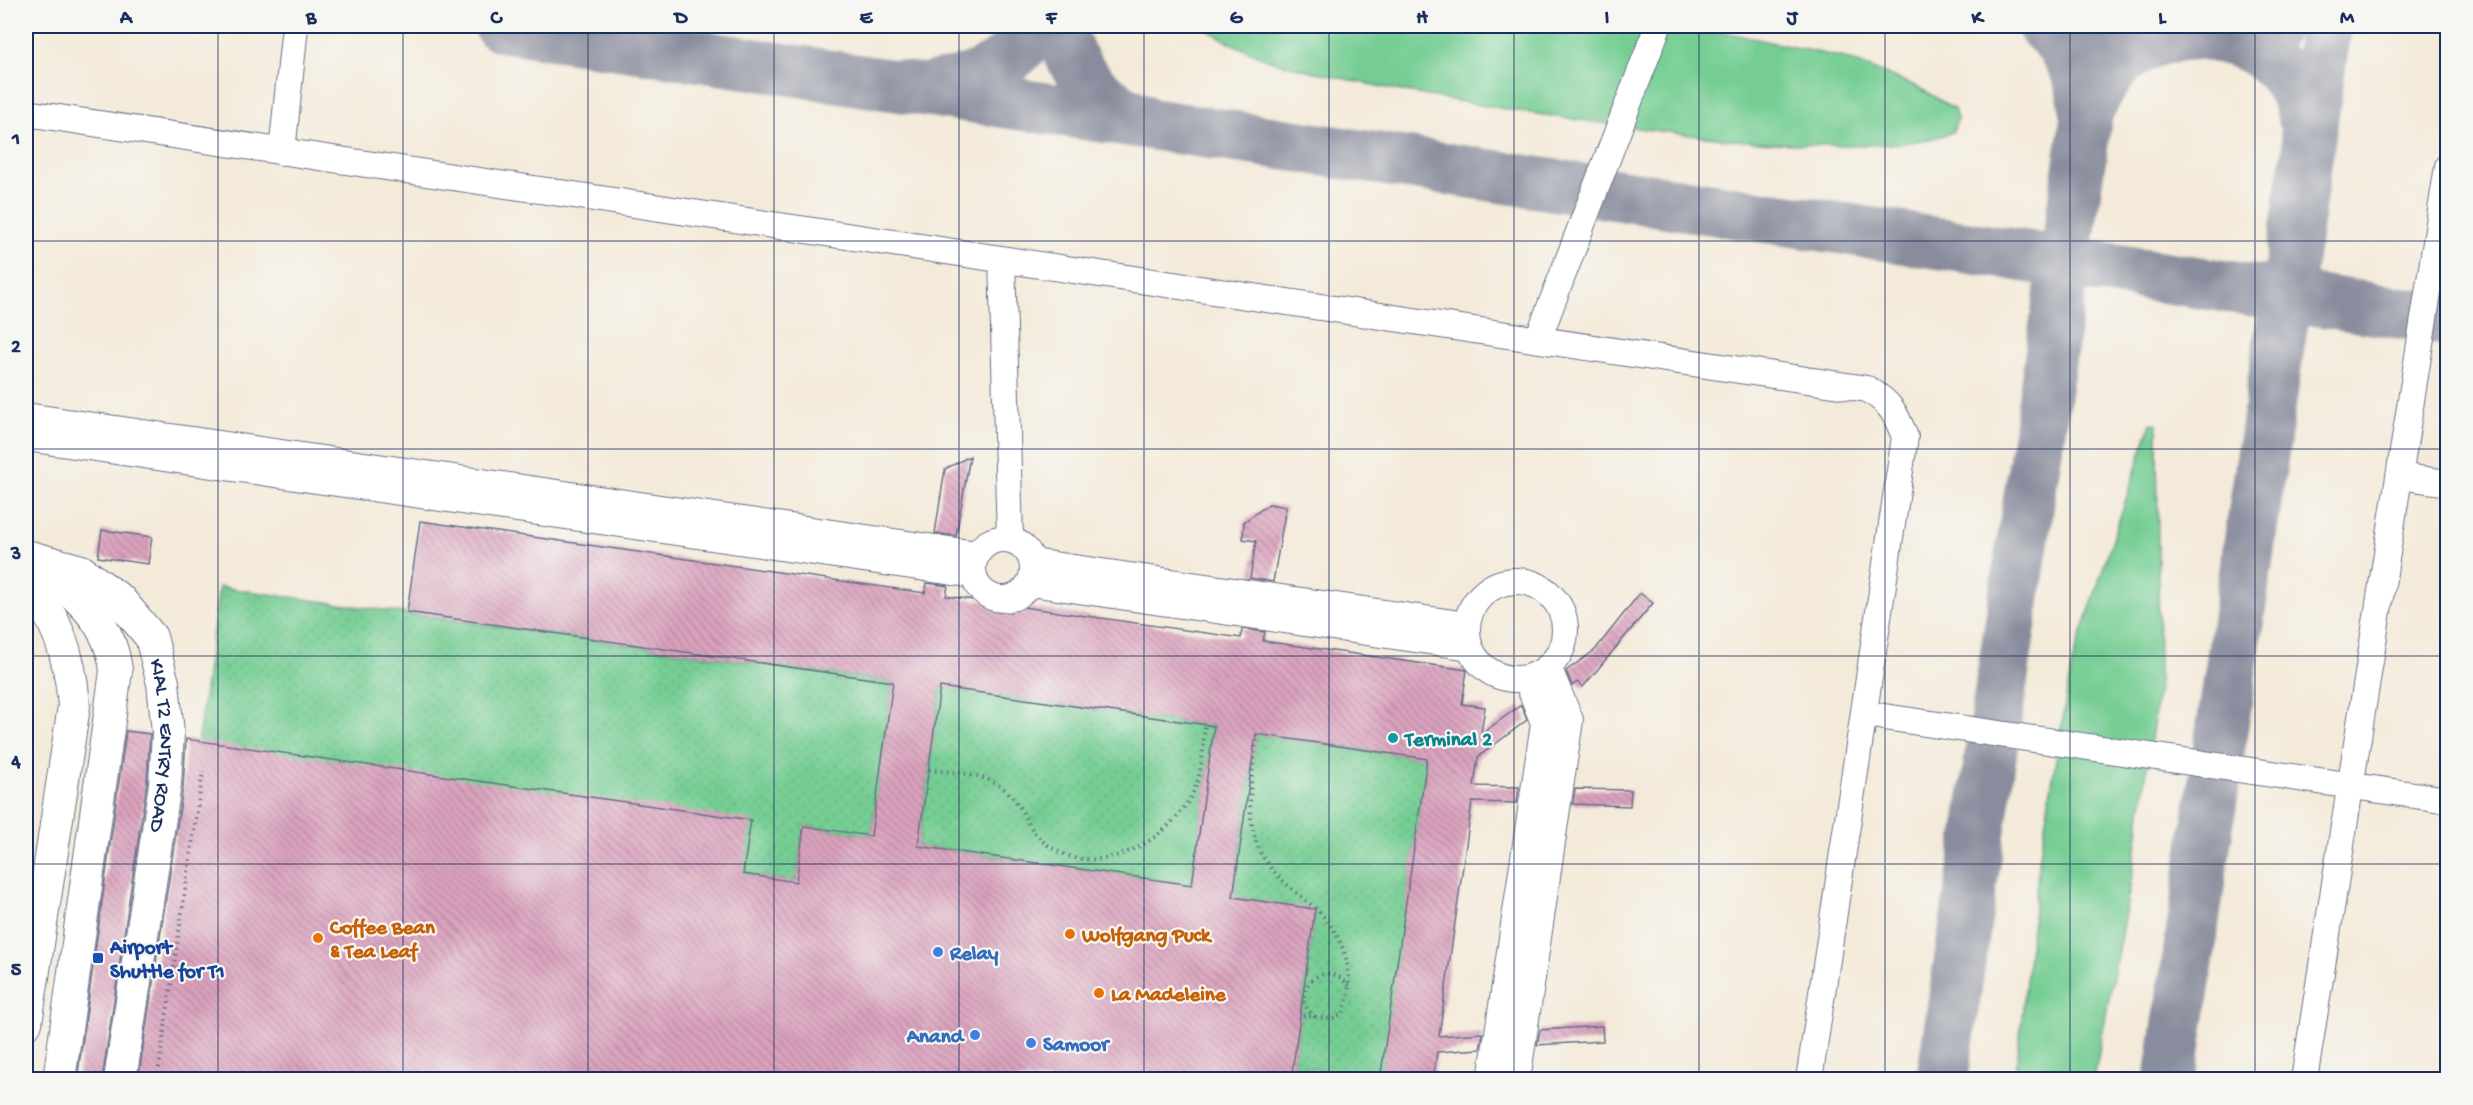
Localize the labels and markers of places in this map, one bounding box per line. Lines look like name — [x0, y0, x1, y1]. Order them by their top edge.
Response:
place label: Terminal 2 — [1403, 729, 1493, 754]
marker: Terminal 2 — [1386, 731, 1400, 745]
place label: Coffee Bean & Tea Leaf — [329, 917, 436, 966]
place label: Wolfgang Puck — [1081, 925, 1213, 950]
marker: Wolfgang Puck — [1063, 927, 1077, 941]
marker: Coffee Bean & Tea Leaf — [311, 931, 325, 945]
place label: Airport Shuttle for T1 — [109, 937, 225, 986]
place label: Relay — [949, 943, 999, 968]
marker: Relay — [931, 945, 945, 959]
marker: Airport Shuttle for T1 — [91, 951, 105, 965]
place label: La Madeleine — [1111, 984, 1227, 1009]
marker: La Madeleine — [1092, 986, 1106, 1000]
place label: Anand — [906, 1026, 966, 1051]
marker: Anand — [968, 1028, 982, 1042]
place label: Samoor — [1043, 1034, 1111, 1059]
marker: Samoor — [1024, 1036, 1038, 1050]

